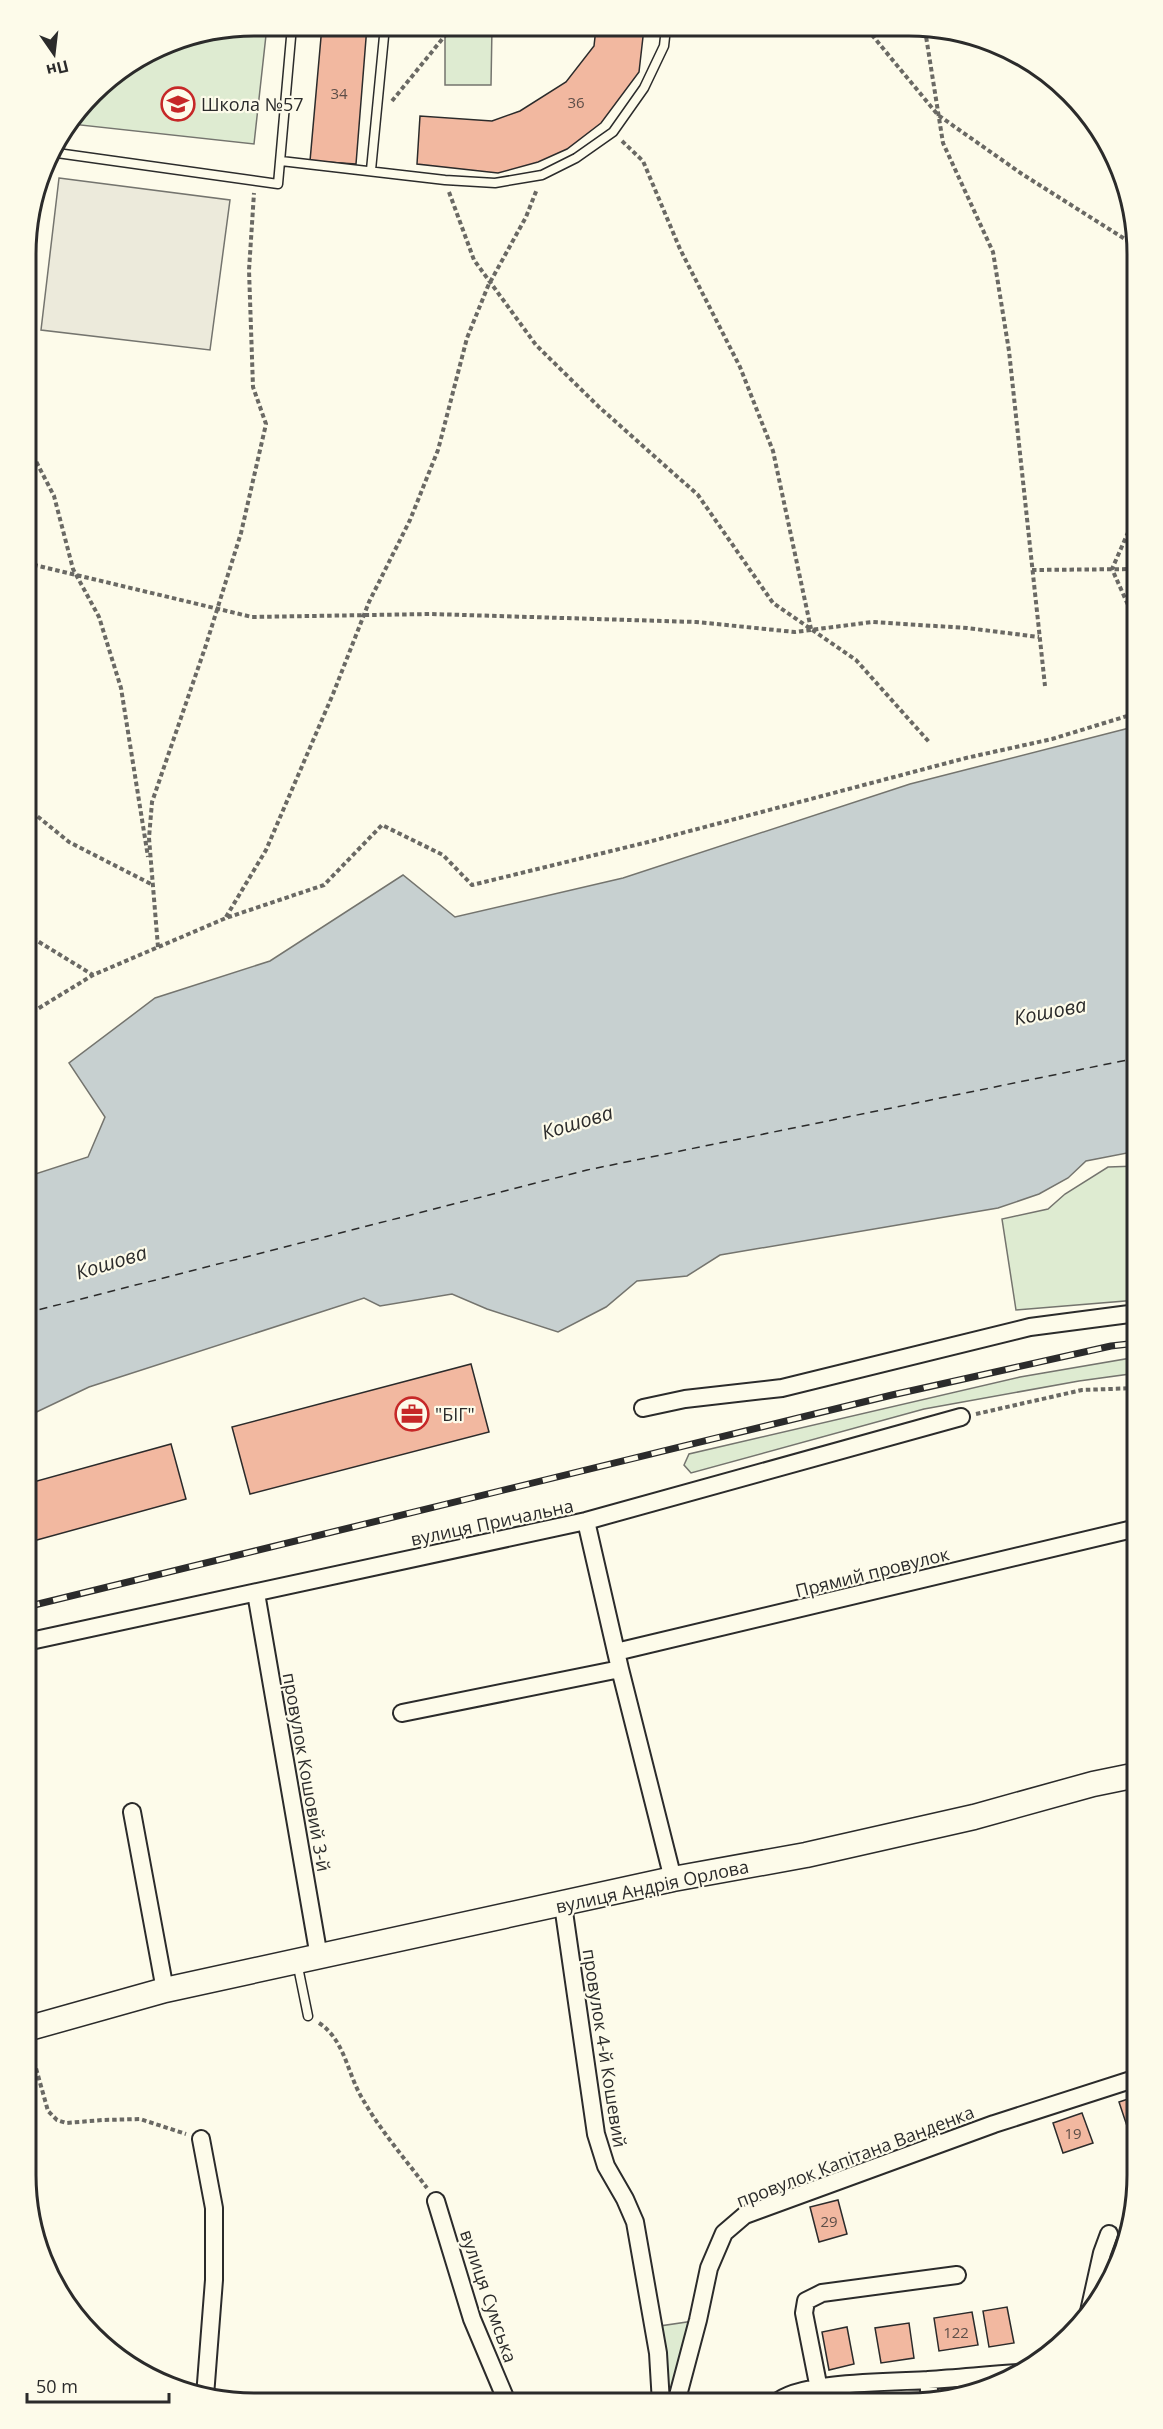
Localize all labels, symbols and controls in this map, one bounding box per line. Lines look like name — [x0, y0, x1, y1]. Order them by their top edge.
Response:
north arrow — [24, 24, 84, 84]
text: Пн — [44, 55, 71, 82]
house number: 34 — [330, 83, 348, 103]
school or university icon: Школа №57 — [160, 86, 196, 122]
place label: Школа №57 — [201, 92, 304, 116]
house number: 36 — [567, 92, 585, 112]
water label: Кошова — [1011, 991, 1089, 1031]
water label: Кошова — [538, 1098, 616, 1146]
water label: Кошова — [72, 1238, 150, 1286]
office icon: "БІГ" — [394, 1396, 430, 1432]
place label: "БІГ" — [435, 1402, 475, 1426]
street label: вулиця Причальна — [408, 1493, 576, 1551]
street label: Прямий провулок — [793, 1541, 952, 1603]
street label: провулок Кошовий 3-й — [278, 1671, 336, 1873]
street label: вулиця Андрія Орлова — [553, 1854, 751, 1918]
street label: провулок 4-й Кошевий — [577, 1947, 633, 2149]
street label: провулок Капітана Ванденка — [733, 2099, 977, 2213]
house number: 19 — [1064, 2123, 1082, 2143]
house number: 29 — [820, 2211, 838, 2231]
street label: вулиця Сумська — [455, 2226, 523, 2366]
house number: 122 — [943, 2322, 969, 2342]
scale bar — [27, 2366, 170, 2404]
text: 50 m — [36, 2374, 78, 2398]

